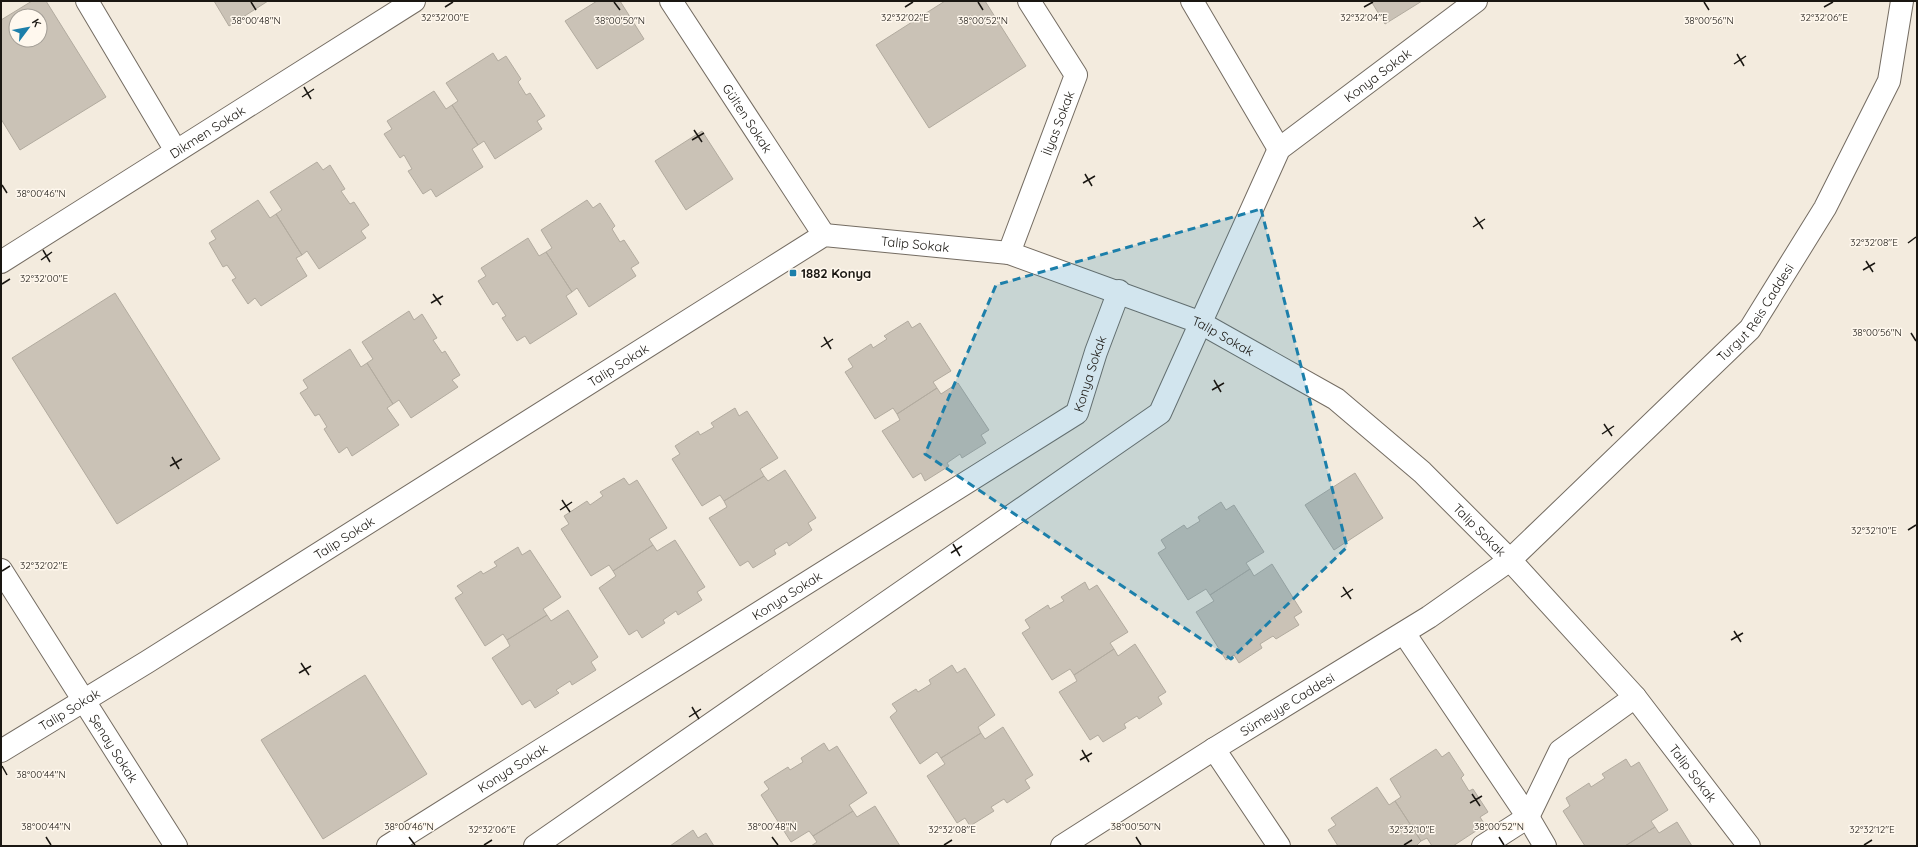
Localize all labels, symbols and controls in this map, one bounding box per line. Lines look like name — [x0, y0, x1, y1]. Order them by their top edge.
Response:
north arrow — [8, 8, 48, 48]
text: 32°32'00"E — [421, 11, 469, 24]
text: 32°32'02"E — [881, 11, 929, 24]
text: 32°32'04"E — [1340, 11, 1388, 24]
text: 32°32'06"E — [1800, 11, 1848, 24]
text: 38°00'48"N — [231, 14, 281, 27]
text: 38°00'50"N — [595, 14, 645, 27]
text: 38°00'52"N — [958, 14, 1008, 27]
text: 38°00'56"N — [1684, 14, 1734, 27]
text: K — [29, 16, 44, 29]
street label: Konya Sokak — [1341, 45, 1414, 105]
street label: Gülten Sokak — [719, 81, 776, 156]
street label: İlyas Sokak — [1039, 88, 1077, 158]
street label: Dikmen Sokak — [166, 102, 248, 161]
text: 38°00'46"N — [16, 187, 66, 200]
street label: Talip Sokak — [880, 233, 950, 255]
text: 32°32'08"E — [1850, 236, 1898, 249]
street label: Turgut Reis Caddesi — [1713, 260, 1797, 365]
place label: 1882 Konya — [801, 265, 871, 281]
marker: 1882 Konya — [788, 268, 798, 278]
text: 32°32'00"E — [20, 272, 68, 285]
street label: Talip Sokak — [1190, 312, 1257, 359]
text: 38°00'56"N — [1852, 326, 1902, 339]
street label: Konya Sokak — [1070, 333, 1110, 414]
street label: Talip Sokak — [585, 340, 651, 390]
street label: Talip Sokak — [1450, 500, 1510, 560]
street label: Talip Sokak — [311, 513, 377, 563]
text: 32°32'10"E — [1851, 524, 1897, 537]
text: 32°32'02"E — [20, 559, 68, 572]
street label: Konya Sokak — [749, 567, 825, 623]
street label: Sümeyye Caddesi — [1237, 669, 1337, 739]
street label: Talip Sokak — [36, 685, 103, 734]
street label: Şenay Sokak — [86, 711, 142, 785]
street label: Konya Sokak — [475, 740, 550, 796]
street label: Talip Sokak — [1666, 741, 1720, 805]
text: 38°00'44"N — [16, 768, 66, 781]
text: 38°00'44"N — [21, 820, 71, 833]
text: 38°00'46"N — [384, 820, 434, 833]
text: 38°00'48"N — [747, 820, 797, 833]
text: 38°00'50"N — [1111, 820, 1161, 833]
text: 38°00'52"N — [1474, 820, 1524, 833]
text: 32°32'06"E — [468, 823, 516, 836]
text: 32°32'08"E — [928, 823, 976, 836]
text: 32°32'10"E — [1389, 823, 1435, 836]
text: 32°32'12"E — [1849, 823, 1895, 836]

